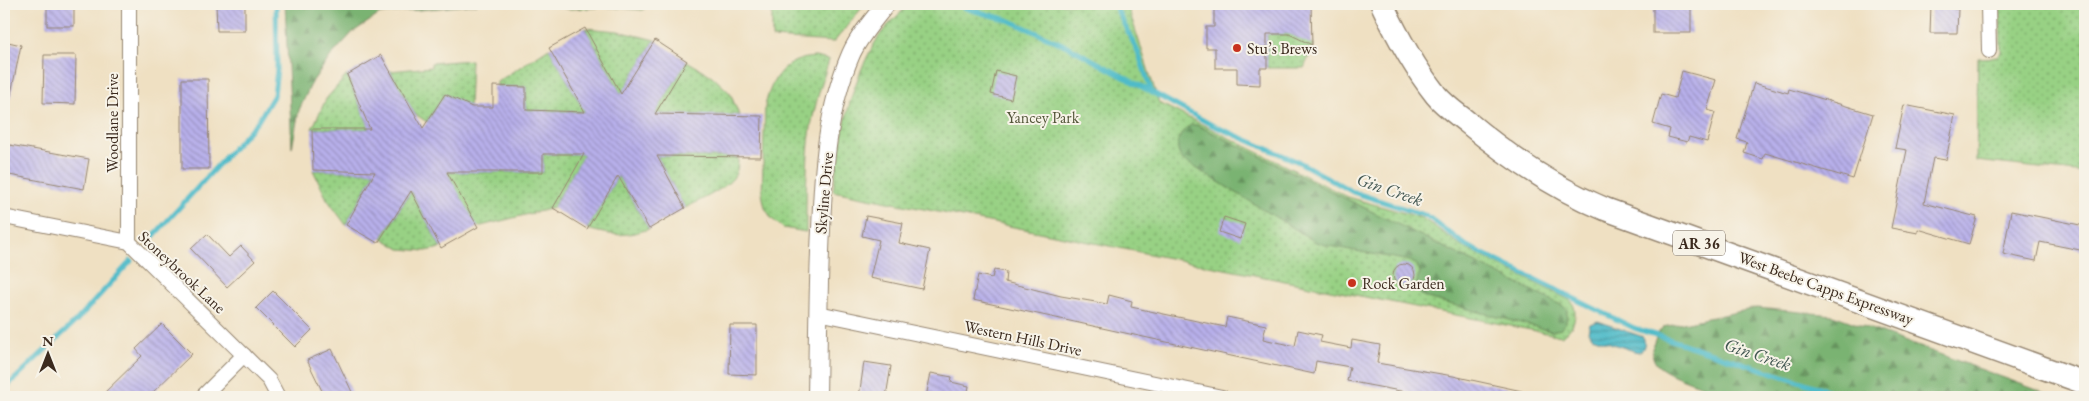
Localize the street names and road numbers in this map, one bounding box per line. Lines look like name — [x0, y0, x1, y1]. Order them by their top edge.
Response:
street label: Woodlane Drive — [102, 73, 123, 173]
street label: Skyline Drive — [810, 151, 838, 235]
street label: Stoneybrook Lane — [134, 226, 230, 318]
road number: AR 36 — [1673, 230, 1725, 256]
street label: West Beebe Capps Expressway — [1736, 247, 1917, 330]
street label: Western Hills Drive — [962, 315, 1084, 361]

